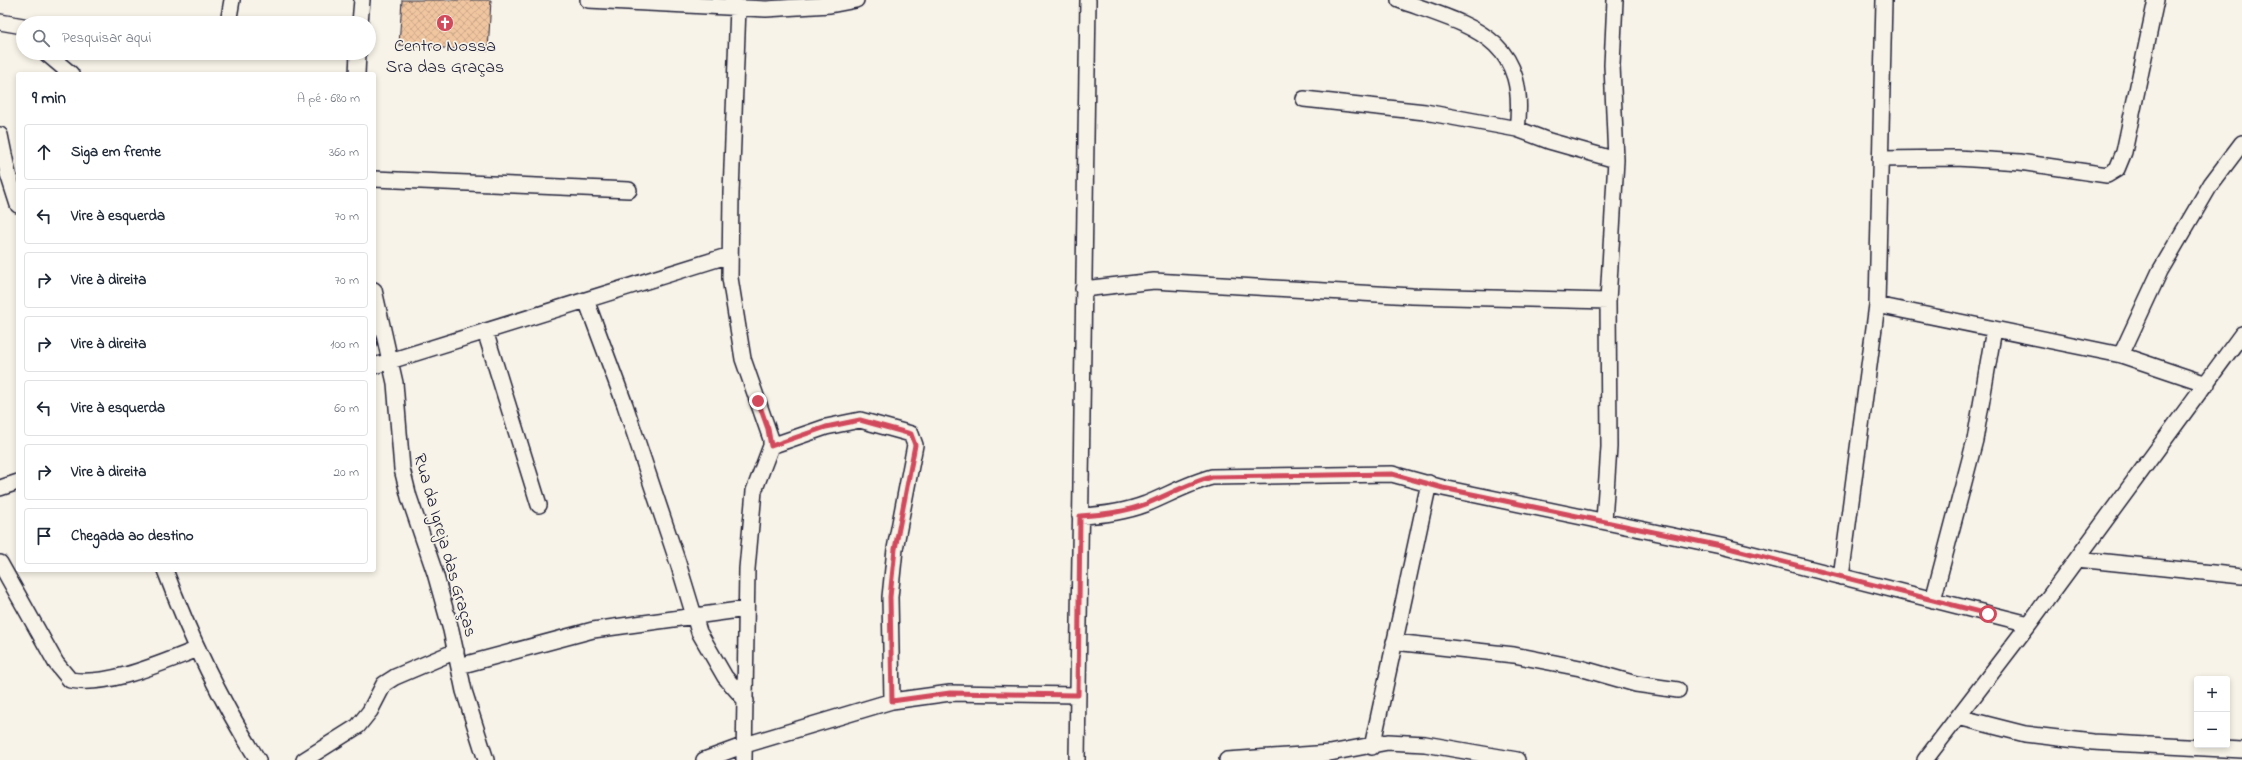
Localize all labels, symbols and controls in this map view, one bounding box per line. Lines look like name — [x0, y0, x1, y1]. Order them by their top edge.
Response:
church icon: Centro Nossa Sra das Graças — [435, 13, 455, 33]
search box — [16, 16, 376, 60]
icon: search — [30, 27, 52, 49]
text: Pesquisar aqui — [62, 27, 151, 49]
place label: Centro Nossa Sra das Graças — [386, 34, 504, 81]
text: 9 min — [32, 86, 66, 111]
text: A pé · 680 m — [297, 89, 360, 108]
icon: ahead — [33, 141, 55, 163]
text: Siga em frente — [71, 141, 161, 163]
text: 360 m — [329, 143, 359, 162]
icon: left — [33, 205, 55, 227]
text: Vire à esquerda — [71, 205, 165, 227]
text: 70 m — [335, 207, 359, 226]
icon: right — [33, 269, 55, 291]
text: Vire à direita — [71, 269, 146, 291]
text: 70 m — [335, 271, 359, 290]
icon: right — [33, 333, 55, 355]
text: Vire à direita — [71, 333, 146, 355]
text: 100 m — [330, 335, 359, 354]
route end — [749, 392, 767, 410]
icon: left — [33, 397, 55, 419]
text: Vire à esquerda — [71, 397, 165, 419]
text: 60 m — [334, 399, 359, 418]
street label: Rua da Igreja das Graças — [405, 451, 483, 640]
icon: right — [33, 461, 55, 483]
text: Vire à direita — [71, 461, 146, 483]
text: 20 m — [334, 463, 359, 482]
icon: arrive — [33, 525, 55, 547]
text: Chegada ao destino — [71, 525, 194, 547]
route start — [1979, 605, 1997, 623]
map controls — [2194, 676, 2230, 748]
button: + — [2194, 676, 2230, 712]
button: − — [2194, 712, 2230, 748]

